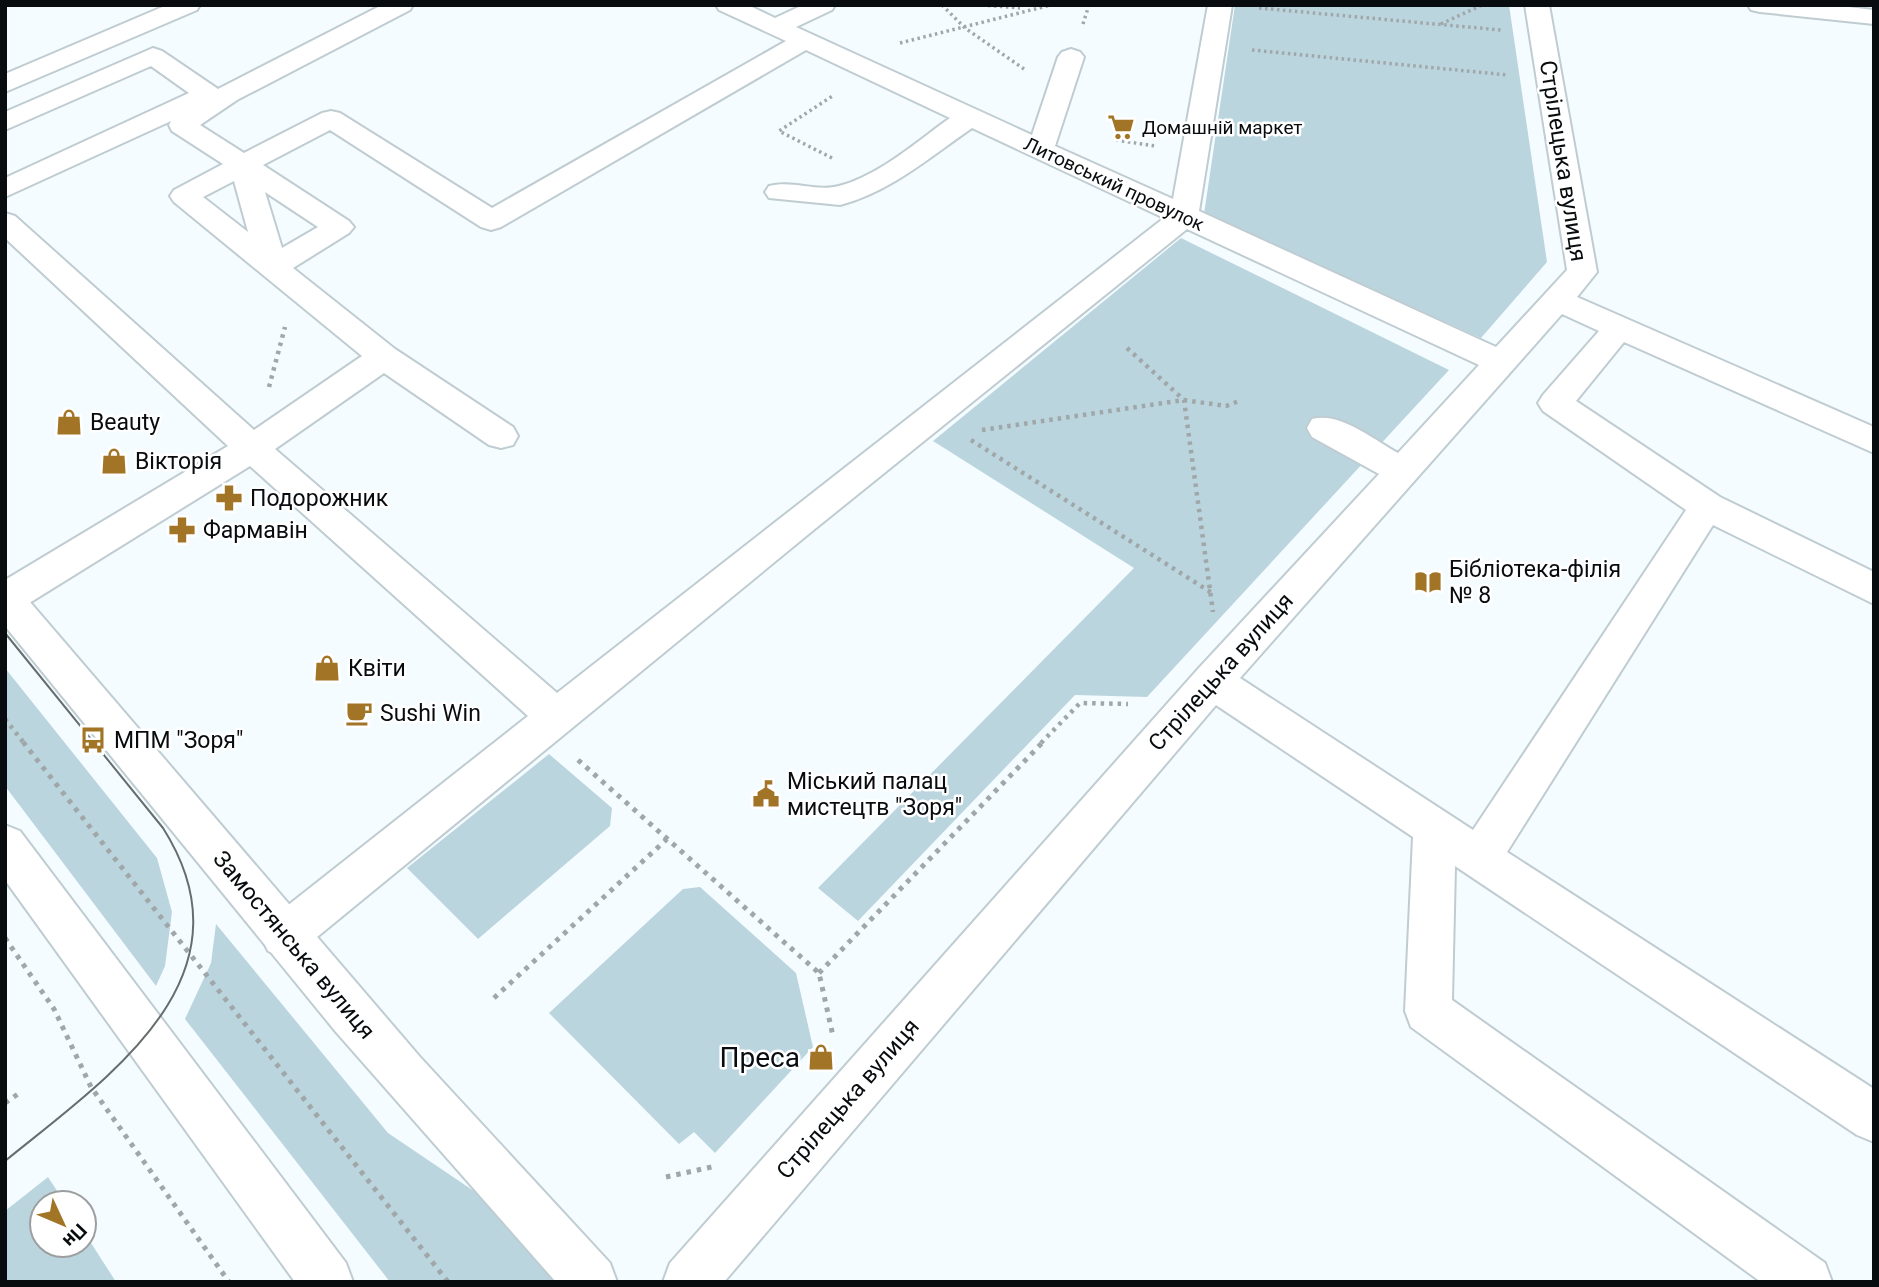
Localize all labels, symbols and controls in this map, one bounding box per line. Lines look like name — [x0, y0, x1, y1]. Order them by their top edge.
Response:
street label: Стрілецька вулиця — [1534, 59, 1592, 263]
supermarket icon: Домашній маркет — [1106, 112, 1136, 142]
place label: Домашній маркет — [1142, 116, 1303, 139]
street label: Литовський провулок — [1020, 132, 1208, 236]
shop icon: Beauty — [54, 407, 84, 437]
place label: Beauty — [90, 409, 160, 436]
shop icon: Вікторія — [99, 446, 129, 476]
place label: Вікторія — [135, 448, 222, 475]
pharmacy icon: Подорожник — [214, 483, 244, 513]
place label: Подорожник — [250, 485, 389, 512]
pharmacy icon: Фармавін — [167, 515, 197, 545]
place label: Фармавін — [203, 517, 308, 544]
place label: Бібліотека-філія № 8 — [1449, 556, 1621, 609]
library icon: Бібліотека-філія № 8 — [1413, 567, 1443, 597]
street label: Стрілецька вулиця — [1143, 587, 1299, 757]
shop icon: Квіти — [312, 653, 342, 683]
place label: Квіти — [348, 655, 406, 682]
cafe icon: Sushi Win — [344, 698, 374, 728]
place label: Sushi Win — [380, 700, 481, 727]
bus stop icon: МПМ "Зоря" — [78, 725, 108, 755]
place label: МПМ "Зоря" — [114, 727, 243, 754]
place label: Міський палац мистецтв "Зоря" — [787, 768, 962, 821]
public building icon: Міський палац мистецтв "Зоря" — [751, 779, 781, 809]
street label: Замостянська вулиця — [208, 846, 380, 1044]
street label: Стрілецька вулиця — [771, 1013, 925, 1185]
place label: Преса — [720, 1041, 800, 1074]
shop icon: Преса — [806, 1042, 836, 1072]
north arrow — [28, 1189, 98, 1259]
text: Пн — [58, 1219, 92, 1252]

